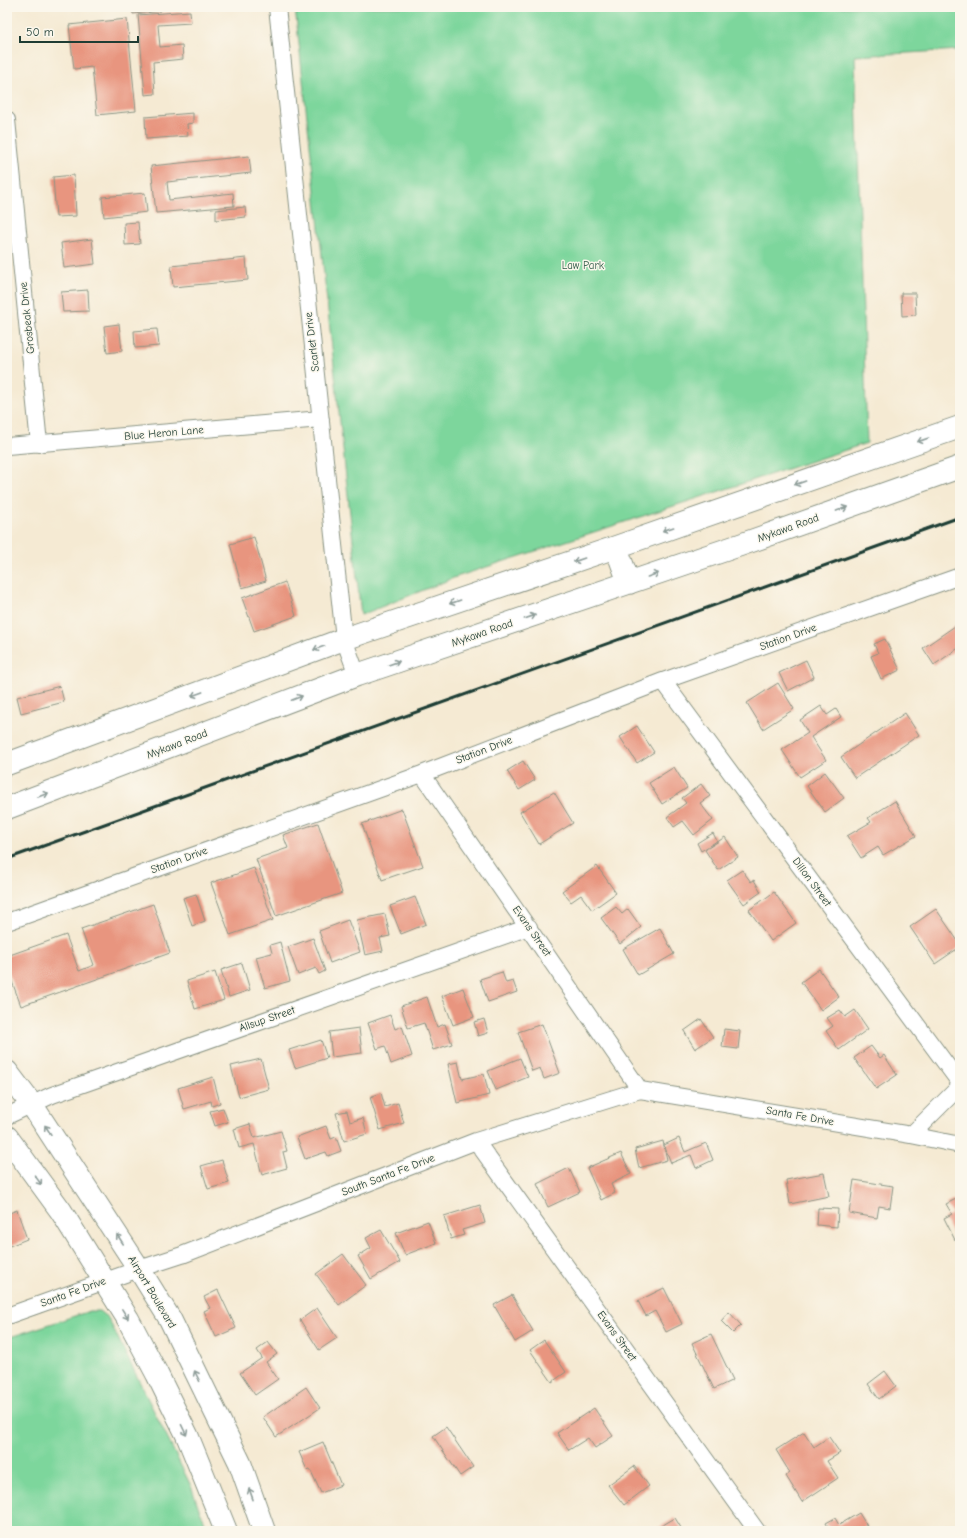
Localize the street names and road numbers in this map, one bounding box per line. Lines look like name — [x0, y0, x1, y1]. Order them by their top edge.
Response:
street label: Grosbeak Drive — [17, 281, 37, 355]
street label: Scarlet Drive — [302, 311, 322, 372]
street label: Blue Heron Lane — [124, 423, 205, 443]
street label: Mykawa Road — [756, 511, 821, 545]
street label: Mykawa Road — [449, 616, 515, 650]
street label: Station Drive — [758, 621, 819, 653]
street label: Mykawa Road — [145, 726, 210, 762]
street label: Station Drive — [454, 733, 515, 767]
street label: Station Drive — [149, 844, 210, 876]
street label: Dillon Street — [790, 855, 835, 910]
street label: Evans Street — [510, 903, 555, 959]
street label: Allsup Street — [237, 1003, 298, 1035]
street label: Santa Fe Drive — [765, 1104, 835, 1128]
street label: South Santa Fe Drive — [340, 1151, 437, 1199]
street label: Airport Boulevard — [125, 1253, 179, 1331]
street label: Santa Fe Drive — [39, 1274, 108, 1310]
street label: Evans Street — [595, 1308, 640, 1364]

